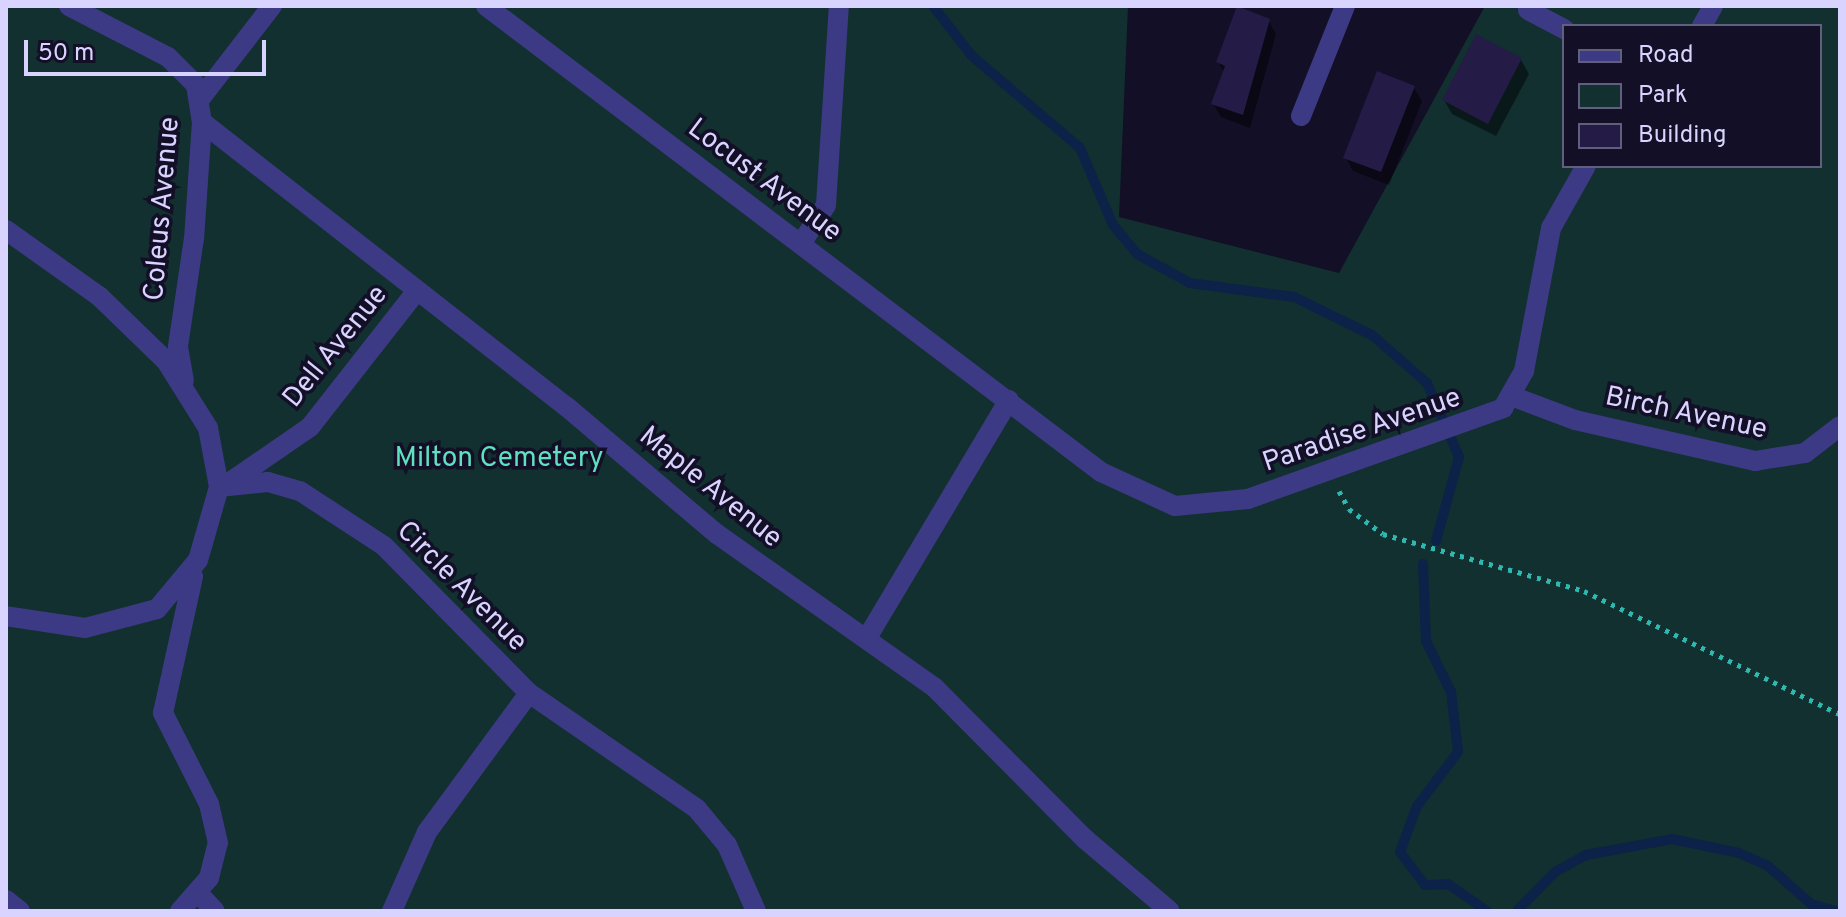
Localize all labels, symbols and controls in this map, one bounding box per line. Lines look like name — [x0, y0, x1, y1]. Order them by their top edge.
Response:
scale bar — [28, 24, 270, 74]
legend — [1562, 24, 1822, 168]
text: 50 m — [38, 39, 94, 69]
text: Road — [1638, 41, 1694, 71]
text: Park — [1638, 81, 1688, 111]
street label: Locust Avenue — [680, 112, 848, 250]
street label: Coleus Avenue — [138, 115, 188, 303]
text: Building — [1638, 121, 1727, 151]
street label: Dell Avenue — [276, 279, 396, 415]
street label: Birch Avenue — [1602, 380, 1770, 448]
street label: Paradise Avenue — [1258, 381, 1466, 481]
street label: Maple Avenue — [631, 420, 789, 556]
park label: Milton Cemetery — [394, 442, 604, 476]
street label: Circle Avenue — [388, 514, 534, 660]

